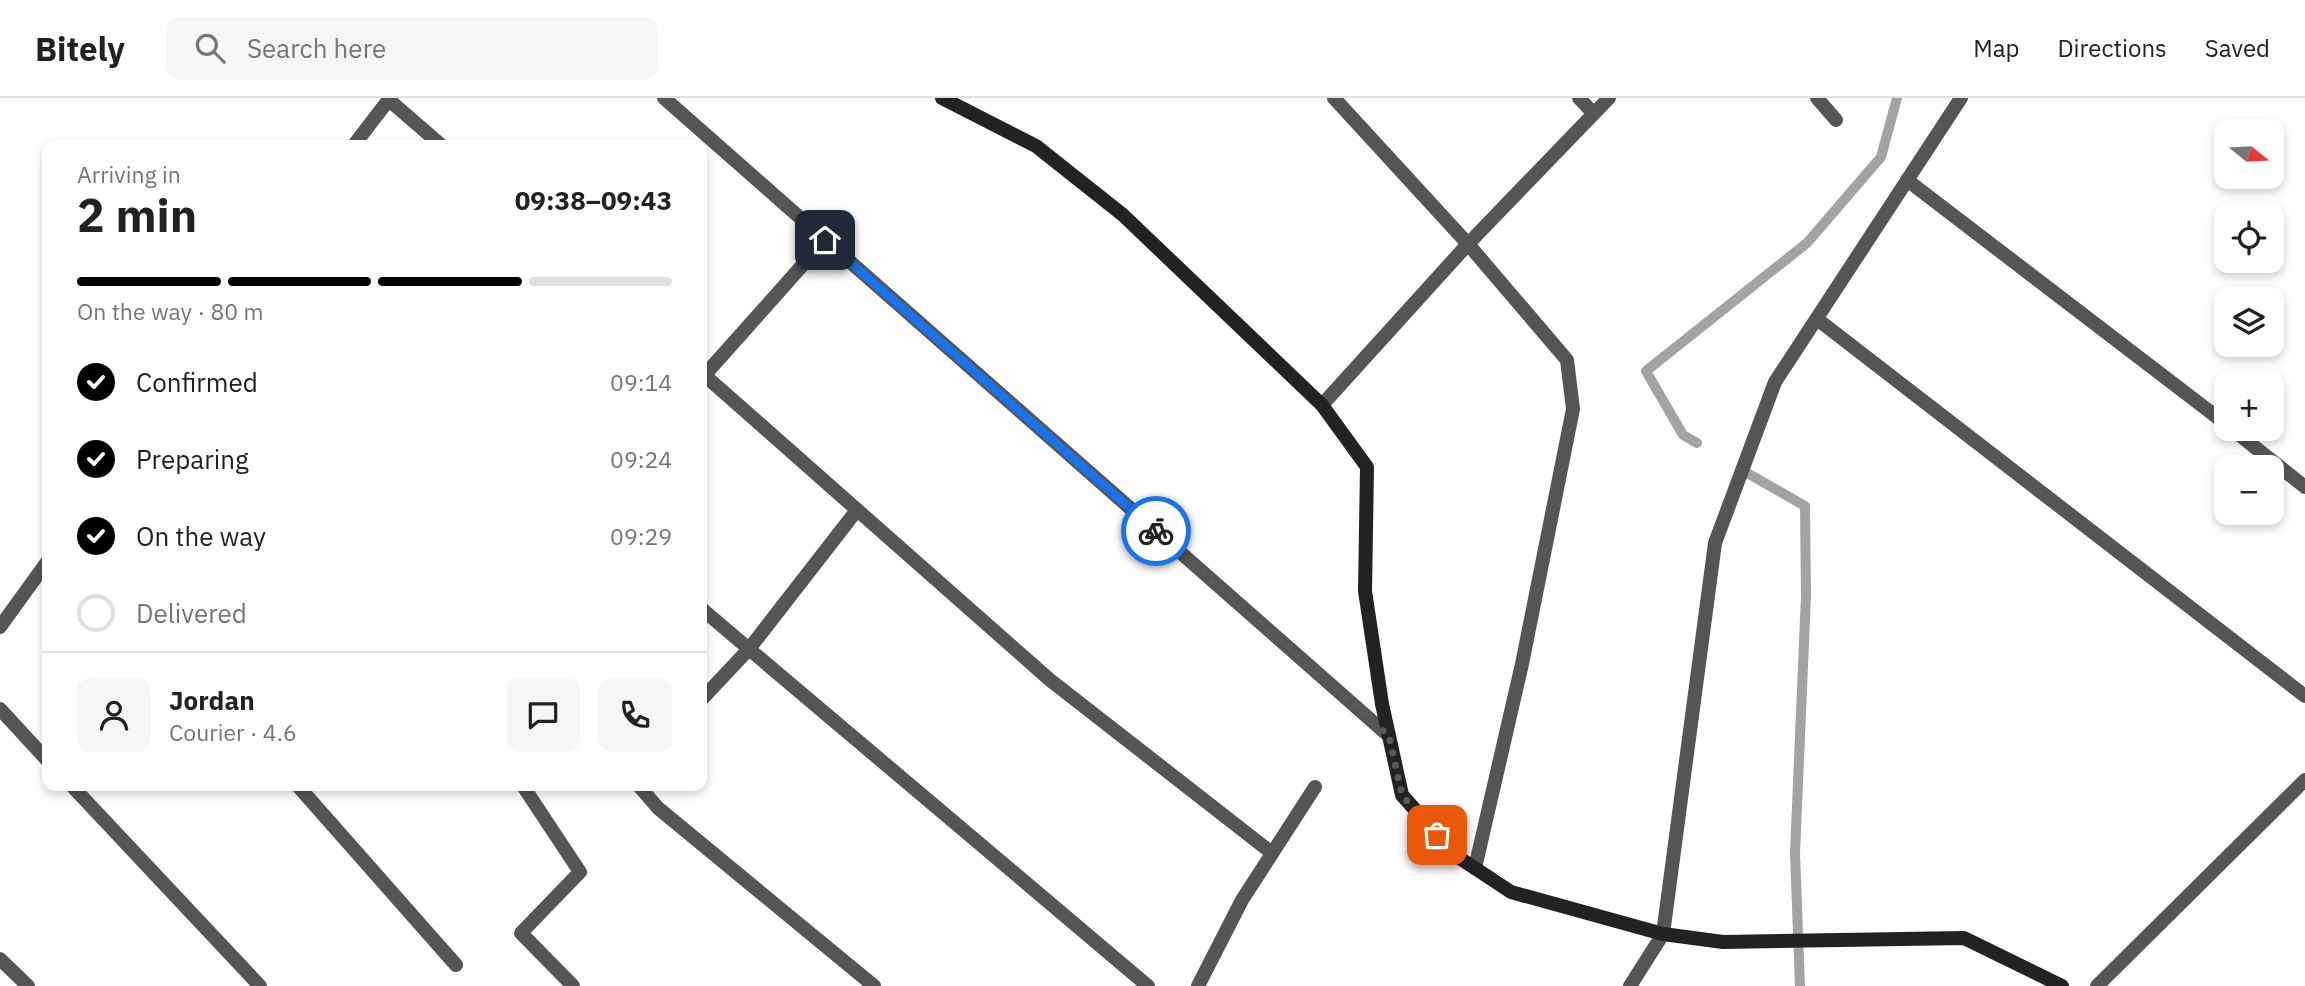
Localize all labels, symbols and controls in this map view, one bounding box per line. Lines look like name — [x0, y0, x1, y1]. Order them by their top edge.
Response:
search box — [167, 17, 657, 80]
text: Bitely — [35, 27, 125, 70]
icon: search — [191, 29, 229, 67]
text: Search here — [247, 31, 386, 65]
text: Map — [1973, 32, 2019, 64]
text: Directions — [2057, 32, 2167, 64]
text: Saved — [2205, 32, 2270, 64]
north arrow — [2214, 119, 2284, 189]
map controls — [2214, 119, 2284, 525]
text: Arriving in — [77, 159, 181, 189]
text: 09:38–09:43 — [515, 183, 672, 217]
text: 2 min — [77, 185, 197, 245]
button: locate — [2214, 203, 2284, 273]
pin — [795, 210, 855, 270]
icon: home — [806, 221, 844, 259]
button: layers — [2214, 287, 2284, 357]
text: On the way · 80 m — [77, 296, 264, 326]
icon: check — [77, 363, 115, 401]
text: Confirmed — [136, 365, 258, 399]
text: 09:14 — [610, 367, 672, 397]
button: + — [2214, 371, 2284, 441]
icon: check — [77, 440, 115, 478]
text: Preparing — [136, 442, 249, 476]
text: 09:24 — [610, 444, 672, 474]
button: − — [2214, 455, 2284, 525]
courier — [1121, 496, 1191, 566]
icon: bike — [1137, 512, 1175, 550]
icon: check — [77, 517, 115, 555]
text: On the way — [136, 519, 266, 553]
text: 09:29 — [610, 521, 672, 551]
text: Delivered — [136, 596, 247, 630]
button: person — [77, 678, 151, 752]
button: chat — [506, 678, 580, 752]
button: phone — [598, 678, 672, 752]
text: Jordan — [169, 683, 255, 717]
text: Courier · 4.6 — [169, 717, 297, 747]
pin — [1407, 805, 1467, 865]
icon: bag — [1418, 816, 1456, 854]

